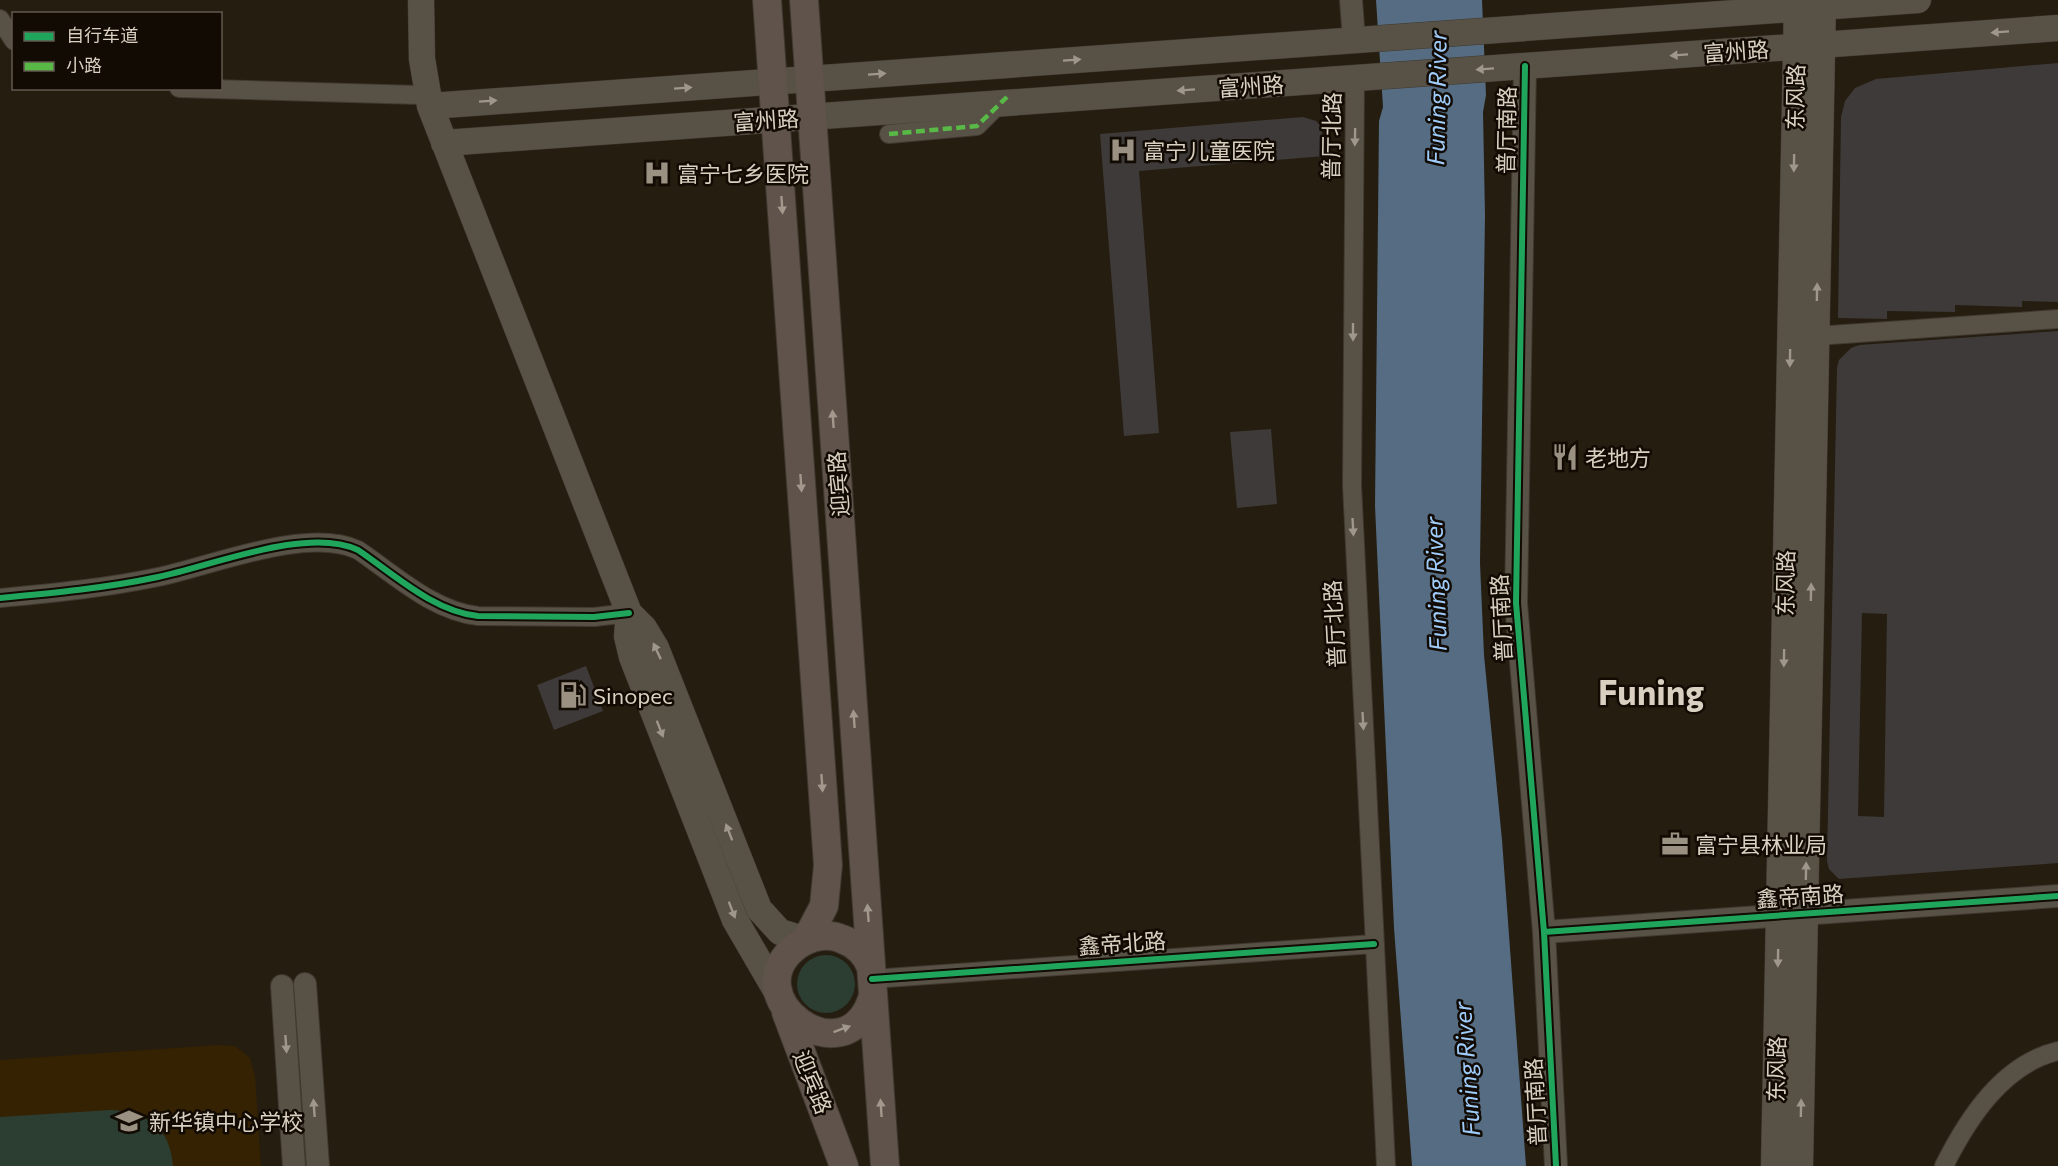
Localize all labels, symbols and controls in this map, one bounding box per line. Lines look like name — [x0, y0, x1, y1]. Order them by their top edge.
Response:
legend — [12, 12, 222, 90]
text: 自行车道 — [66, 24, 138, 46]
one-way arrow — [1990, 28, 2009, 37]
water label: Funing River — [1420, 29, 1452, 166]
street label: 富州路 — [1702, 35, 1770, 67]
one-way arrow — [1670, 50, 1689, 60]
text: 小路 — [66, 54, 102, 76]
one-way arrow — [1062, 55, 1081, 65]
one-way arrow — [1475, 64, 1494, 74]
street label: 东风路 — [1781, 64, 1809, 130]
one-way arrow — [868, 69, 887, 79]
street label: 富州路 — [1217, 70, 1285, 102]
one-way arrow — [673, 83, 692, 92]
one-way arrow — [1176, 85, 1195, 95]
street label: 普厅南路 — [1492, 86, 1520, 174]
street label: 普厅北路 — [1317, 92, 1345, 180]
one-way arrow — [479, 97, 498, 106]
street label: 富州路 — [732, 104, 800, 136]
one-way arrow — [1350, 127, 1359, 146]
hospital icon: 富宁儿童医院 — [1108, 135, 1138, 165]
place label: 富宁儿童医院 — [1143, 137, 1275, 164]
one-way arrow — [1789, 154, 1798, 173]
hospital icon: 富宁七乡医院 — [642, 158, 672, 188]
place label: 富宁七乡医院 — [677, 160, 809, 187]
one-way arrow — [777, 196, 786, 215]
one-way arrow — [1812, 282, 1822, 301]
one-way arrow — [1348, 322, 1358, 341]
one-way arrow — [1785, 349, 1795, 368]
one-way arrow — [828, 410, 838, 429]
restaurant icon: 老地方 — [1550, 442, 1580, 472]
place label: 老地方 — [1585, 444, 1651, 471]
street label: 迎宾路 — [822, 450, 854, 518]
one-way arrow — [796, 474, 806, 493]
water label: Funing River — [1418, 515, 1452, 652]
one-way arrow — [1349, 517, 1358, 536]
street label: 东风路 — [1771, 550, 1799, 616]
street label: 普厅南路 — [1485, 573, 1517, 663]
street label: 普厅北路 — [1318, 579, 1350, 669]
one-way arrow — [1807, 582, 1816, 601]
one-way arrow — [652, 642, 661, 659]
one-way arrow — [1779, 649, 1789, 668]
district label: Funing — [1598, 670, 1704, 712]
fuel station icon: Sinopec — [558, 680, 588, 710]
place label: Sinopec — [593, 682, 673, 709]
one-way arrow — [849, 709, 859, 728]
one-way arrow — [1359, 712, 1368, 731]
one-way arrow — [655, 720, 665, 738]
one-way arrow — [817, 773, 827, 792]
one-way arrow — [724, 823, 733, 841]
office icon: 富宁县林业局 — [1660, 829, 1690, 859]
place label: 富宁县林业局 — [1695, 831, 1827, 858]
one-way arrow — [1801, 861, 1811, 880]
street label: 鑫帝南路 — [1755, 879, 1845, 913]
one-way arrow — [727, 901, 737, 919]
one-way arrow — [863, 904, 872, 923]
street label: 鑫帝北路 — [1077, 926, 1167, 960]
one-way arrow — [1773, 949, 1783, 968]
water label: Funing River — [1447, 999, 1485, 1137]
one-way arrow — [834, 1023, 852, 1033]
one-way arrow — [281, 1035, 290, 1054]
street label: 东风路 — [1762, 1036, 1790, 1102]
street label: 迎宾路 — [788, 1046, 838, 1118]
street label: 普厅南路 — [1519, 1057, 1551, 1147]
one-way arrow — [309, 1098, 318, 1117]
one-way arrow — [876, 1098, 886, 1117]
one-way arrow — [1796, 1098, 1806, 1117]
school or university icon: 新华镇中心学校 — [114, 1106, 144, 1136]
place label: 新华镇中心学校 — [149, 1108, 303, 1135]

